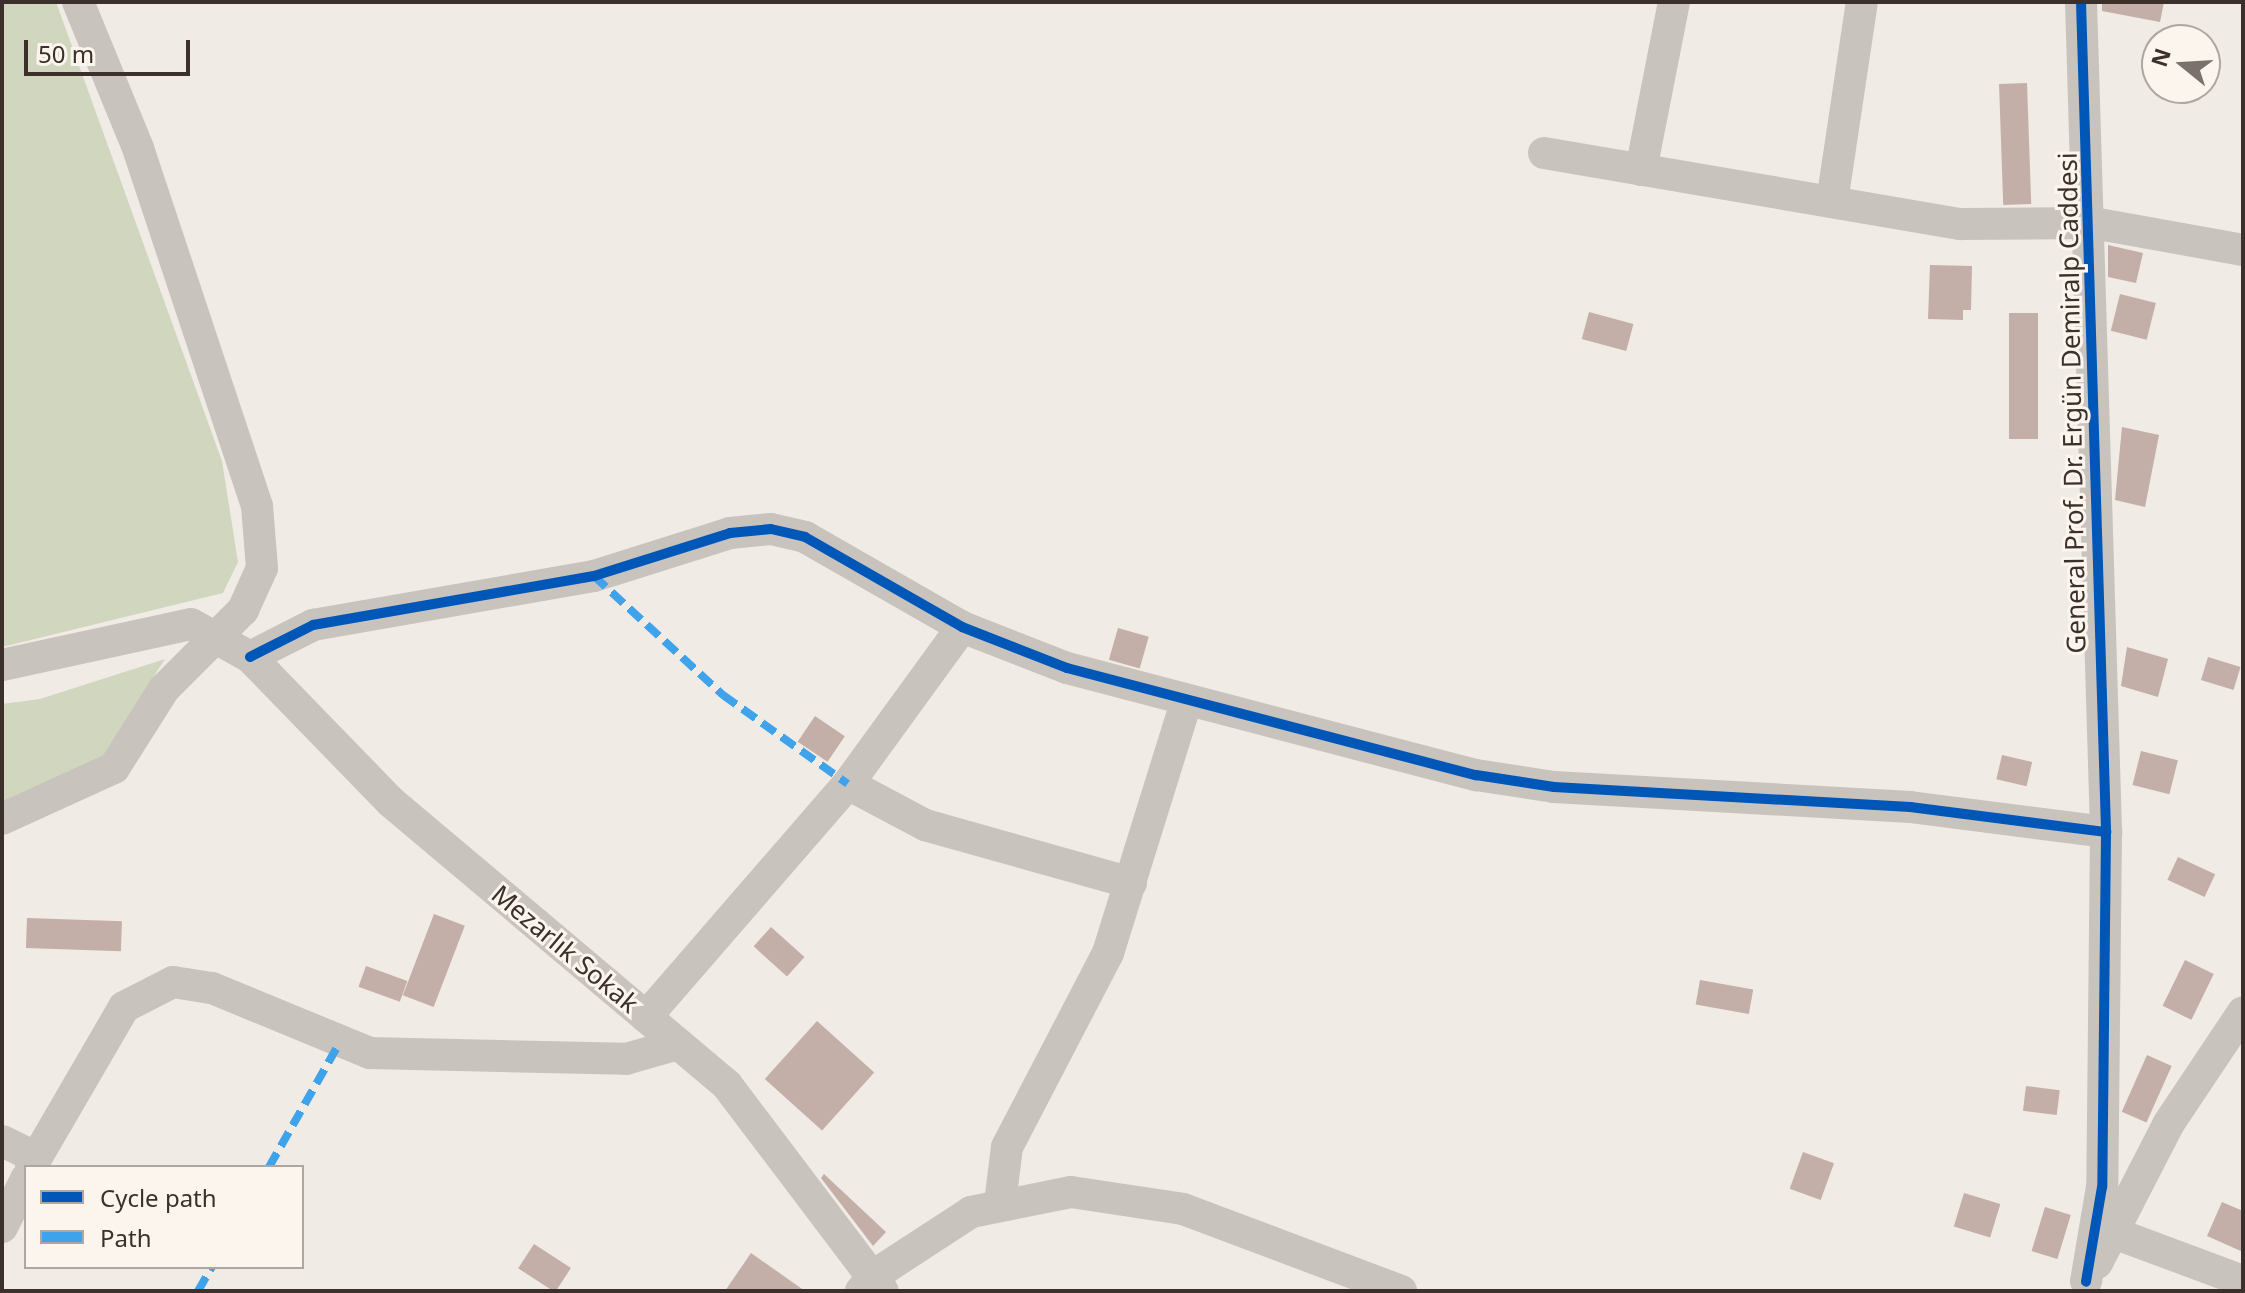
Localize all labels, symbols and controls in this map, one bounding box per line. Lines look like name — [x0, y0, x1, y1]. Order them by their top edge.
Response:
scale bar — [28, 24, 194, 74]
north arrow — [2141, 24, 2221, 104]
text: 50 m — [38, 37, 94, 70]
text: N — [2143, 44, 2177, 70]
street label: General Prof. Dr. Ergün Demiralp Caddesi — [2052, 152, 2092, 654]
street label: Mezarlık Sokak — [485, 879, 645, 1019]
legend — [24, 1165, 304, 1269]
text: Cycle path — [100, 1181, 217, 1214]
text: Path — [100, 1221, 151, 1254]

